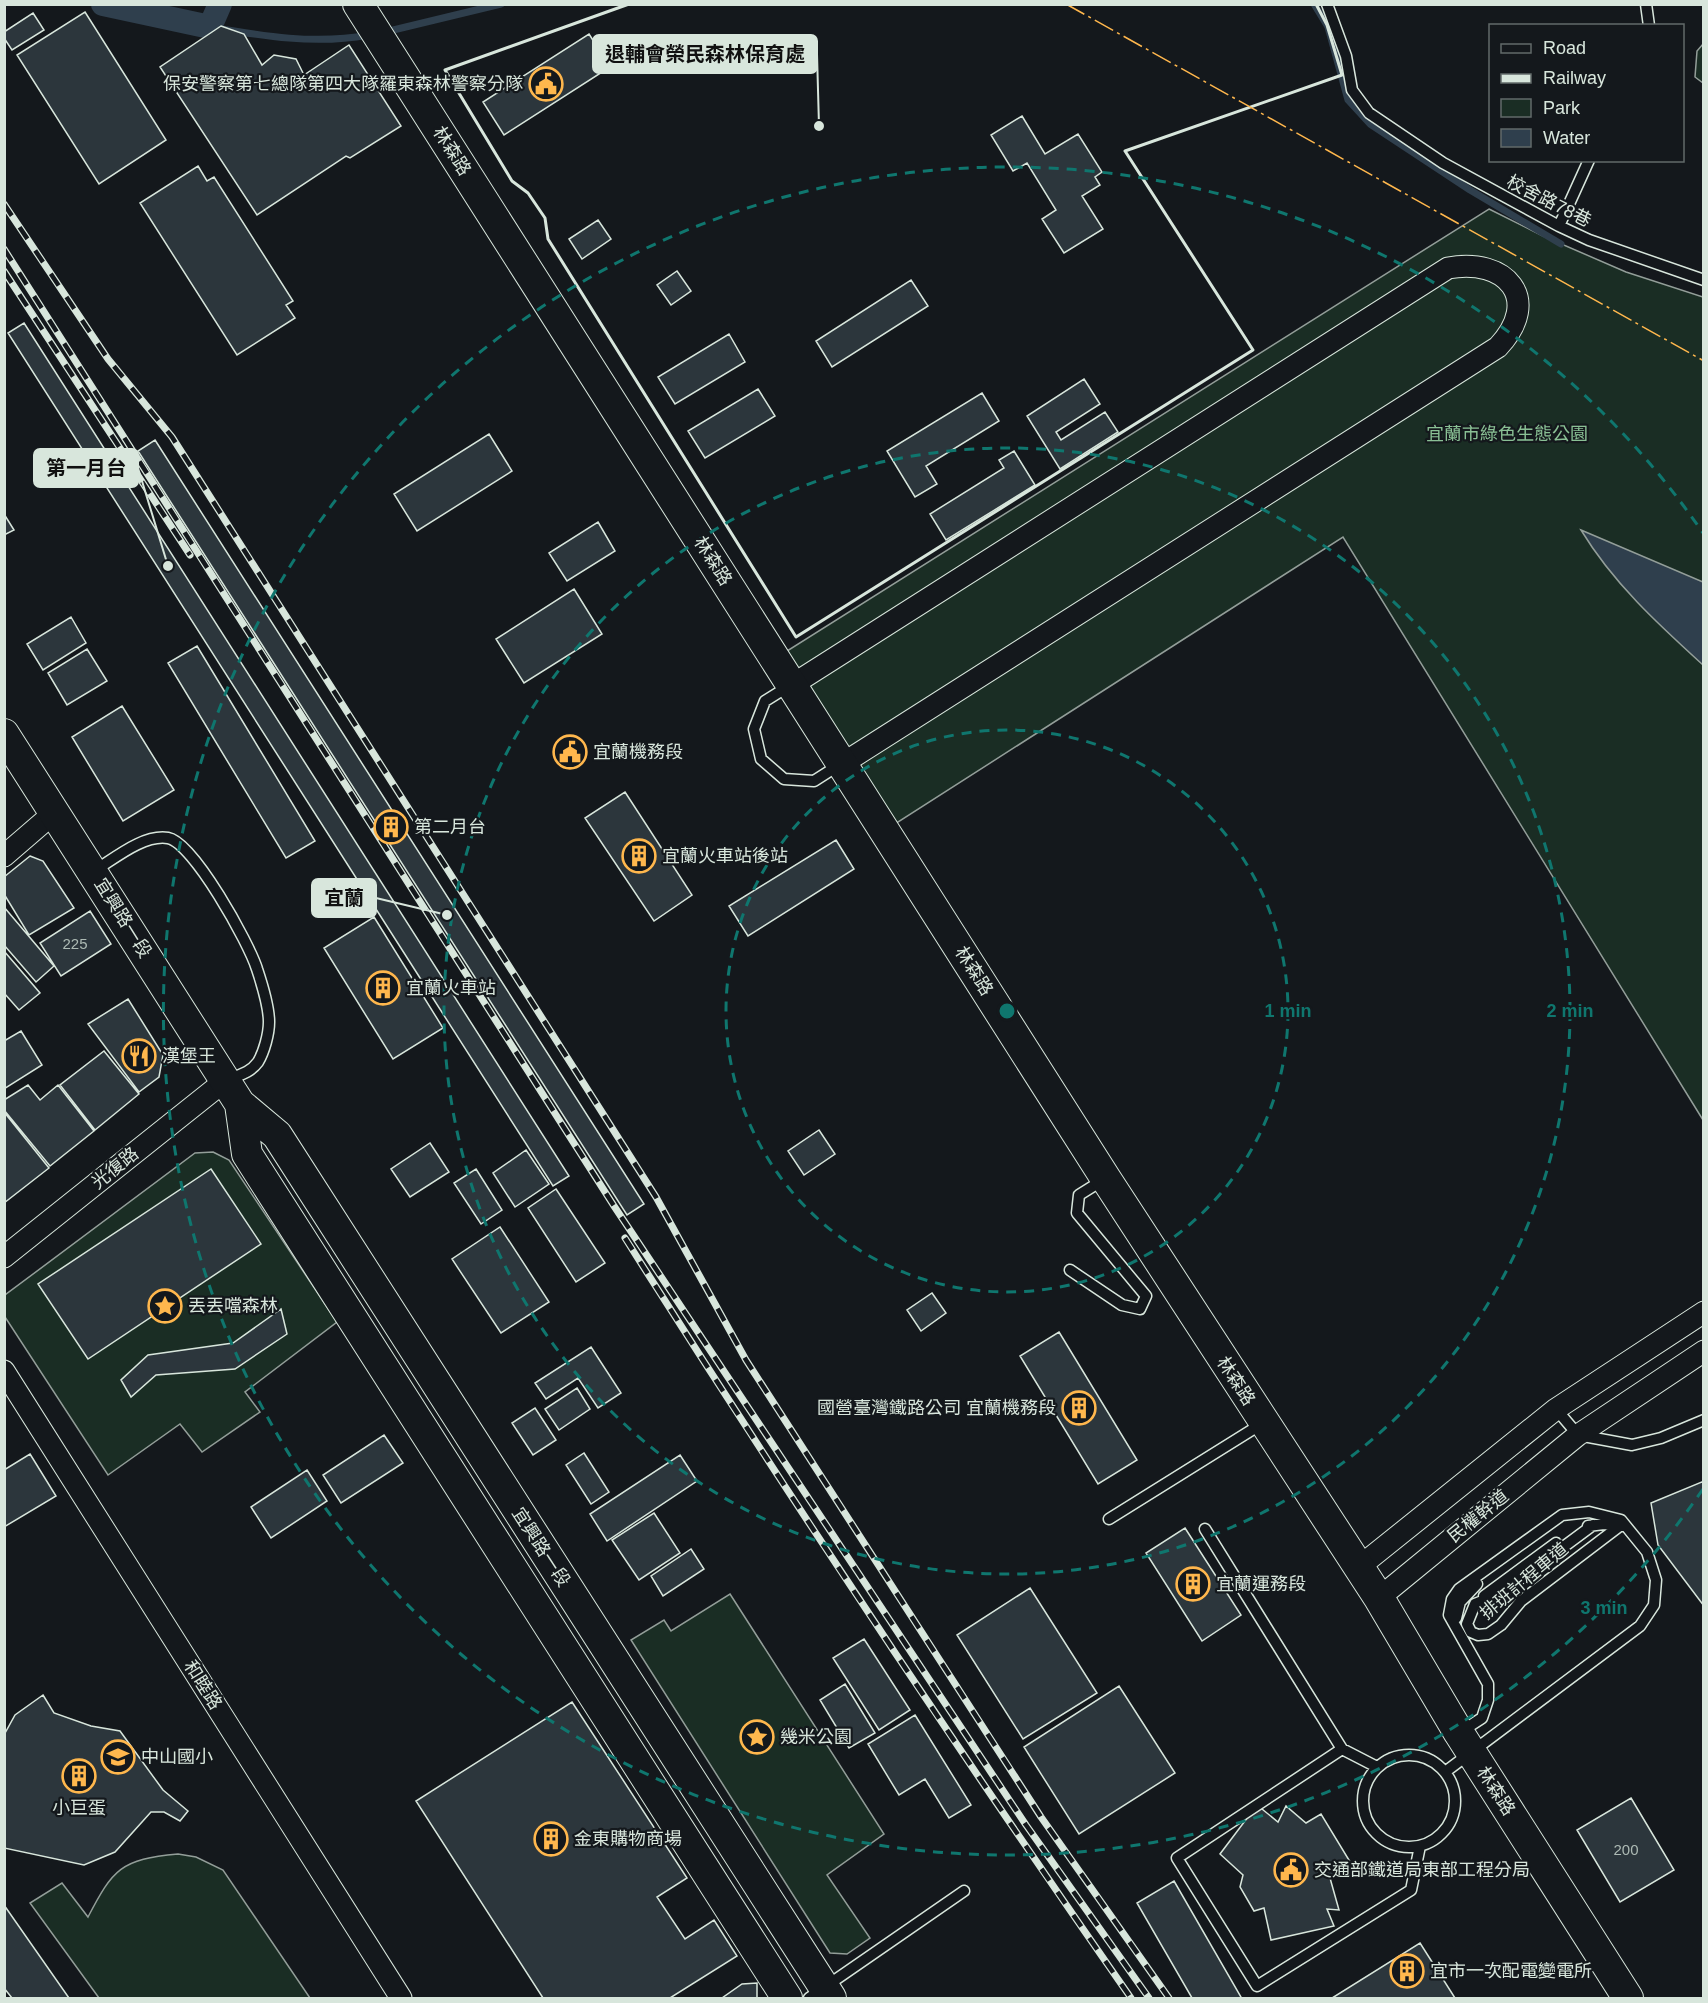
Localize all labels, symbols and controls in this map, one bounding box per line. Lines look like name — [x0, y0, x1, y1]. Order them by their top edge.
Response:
legend — [1489, 24, 1684, 162]
callout: 退輔會榮民森林保育處 — [593, 35, 817, 73]
text: Road — [1543, 38, 1586, 58]
text: 退輔會榮民森林保育處 — [605, 43, 805, 65]
public building icon: 保安警察第七總隊第四大隊羅東森林警察分隊 — [528, 66, 564, 102]
text: Railway — [1543, 68, 1606, 88]
place label: 保安警察第七總隊第四大隊羅東森林警察分隊 — [163, 74, 523, 94]
text: Park — [1543, 98, 1581, 118]
street label: 林森路 — [429, 123, 475, 179]
text: Water — [1543, 128, 1590, 148]
street label: 校舍路78巷 — [1503, 171, 1595, 231]
park label: 宜蘭市綠色生態公園 — [1426, 424, 1588, 444]
callout: 第一月台 — [34, 449, 138, 487]
text: 第一月台 — [46, 457, 126, 479]
street label: 林森路 — [690, 533, 736, 589]
public building icon: 宜蘭機務段 — [552, 734, 588, 770]
place label: 宜蘭機務段 — [593, 742, 683, 762]
building icon: 第二月台 — [373, 809, 409, 845]
place label: 第二月台 — [414, 817, 486, 837]
building icon: 宜蘭火車站後站 — [621, 838, 657, 874]
place label: 宜蘭火車站後站 — [662, 846, 788, 866]
street label: 宜興路一段 — [91, 875, 155, 961]
callout: 宜蘭 — [312, 879, 376, 917]
text: 宜蘭 — [324, 887, 364, 909]
house number: 225 — [62, 935, 88, 952]
street label: 林森路 — [951, 943, 997, 999]
building icon: 宜蘭火車站 — [365, 970, 401, 1006]
place label: 宜蘭火車站 — [406, 978, 496, 998]
centre of rings — [997, 1001, 1017, 1021]
text: 1 min — [1264, 1001, 1312, 1021]
text: 2 min — [1546, 1001, 1594, 1021]
restaurant icon: 漢堡王 — [121, 1038, 157, 1074]
place label: 漢堡王 — [162, 1046, 216, 1066]
street label: 光復路 — [88, 1143, 142, 1193]
place icon: 丟丟噹森林 — [147, 1288, 183, 1324]
place label: 丟丟噹森林 — [188, 1296, 278, 1316]
street label: 林森路 — [1213, 1353, 1259, 1409]
building icon: 國營臺灣鐵路公司 宜蘭機務段 — [1061, 1390, 1097, 1426]
place label: 國營臺灣鐵路公司 宜蘭機務段 — [817, 1398, 1056, 1418]
street label: 民權幹道 — [1444, 1486, 1512, 1546]
street label: 宜興路一段 — [508, 1504, 574, 1590]
street label: 排班計程車道 — [1476, 1539, 1572, 1623]
building icon: 宜蘭運務段 — [1175, 1566, 1211, 1602]
place label: 宜蘭運務段 — [1216, 1574, 1306, 1594]
text: 3 min — [1580, 1598, 1628, 1618]
street label: 和睦路 — [180, 1657, 226, 1713]
place icon: 幾米公園 — [739, 1719, 775, 1755]
place label: 幾米公園 — [780, 1727, 852, 1747]
school or university icon: 中山國小 — [100, 1739, 136, 1775]
place label: 中山國小 — [141, 1747, 213, 1767]
building icon: 小巨蛋 — [61, 1758, 97, 1794]
street label: 林森路 — [1473, 1763, 1519, 1819]
place label: 小巨蛋 — [52, 1798, 106, 1818]
building icon: 金東購物商場 — [533, 1821, 569, 1857]
place label: 金東購物商場 — [574, 1829, 682, 1849]
house number: 200 — [1613, 1841, 1639, 1858]
public building icon: 交通部鐵道局東部工程分局 — [1273, 1852, 1309, 1888]
place label: 交通部鐵道局東部工程分局 — [1314, 1860, 1530, 1880]
building icon: 宜市一次配電變電所 — [1389, 1953, 1425, 1989]
place label: 宜市一次配電變電所 — [1430, 1961, 1592, 1981]

